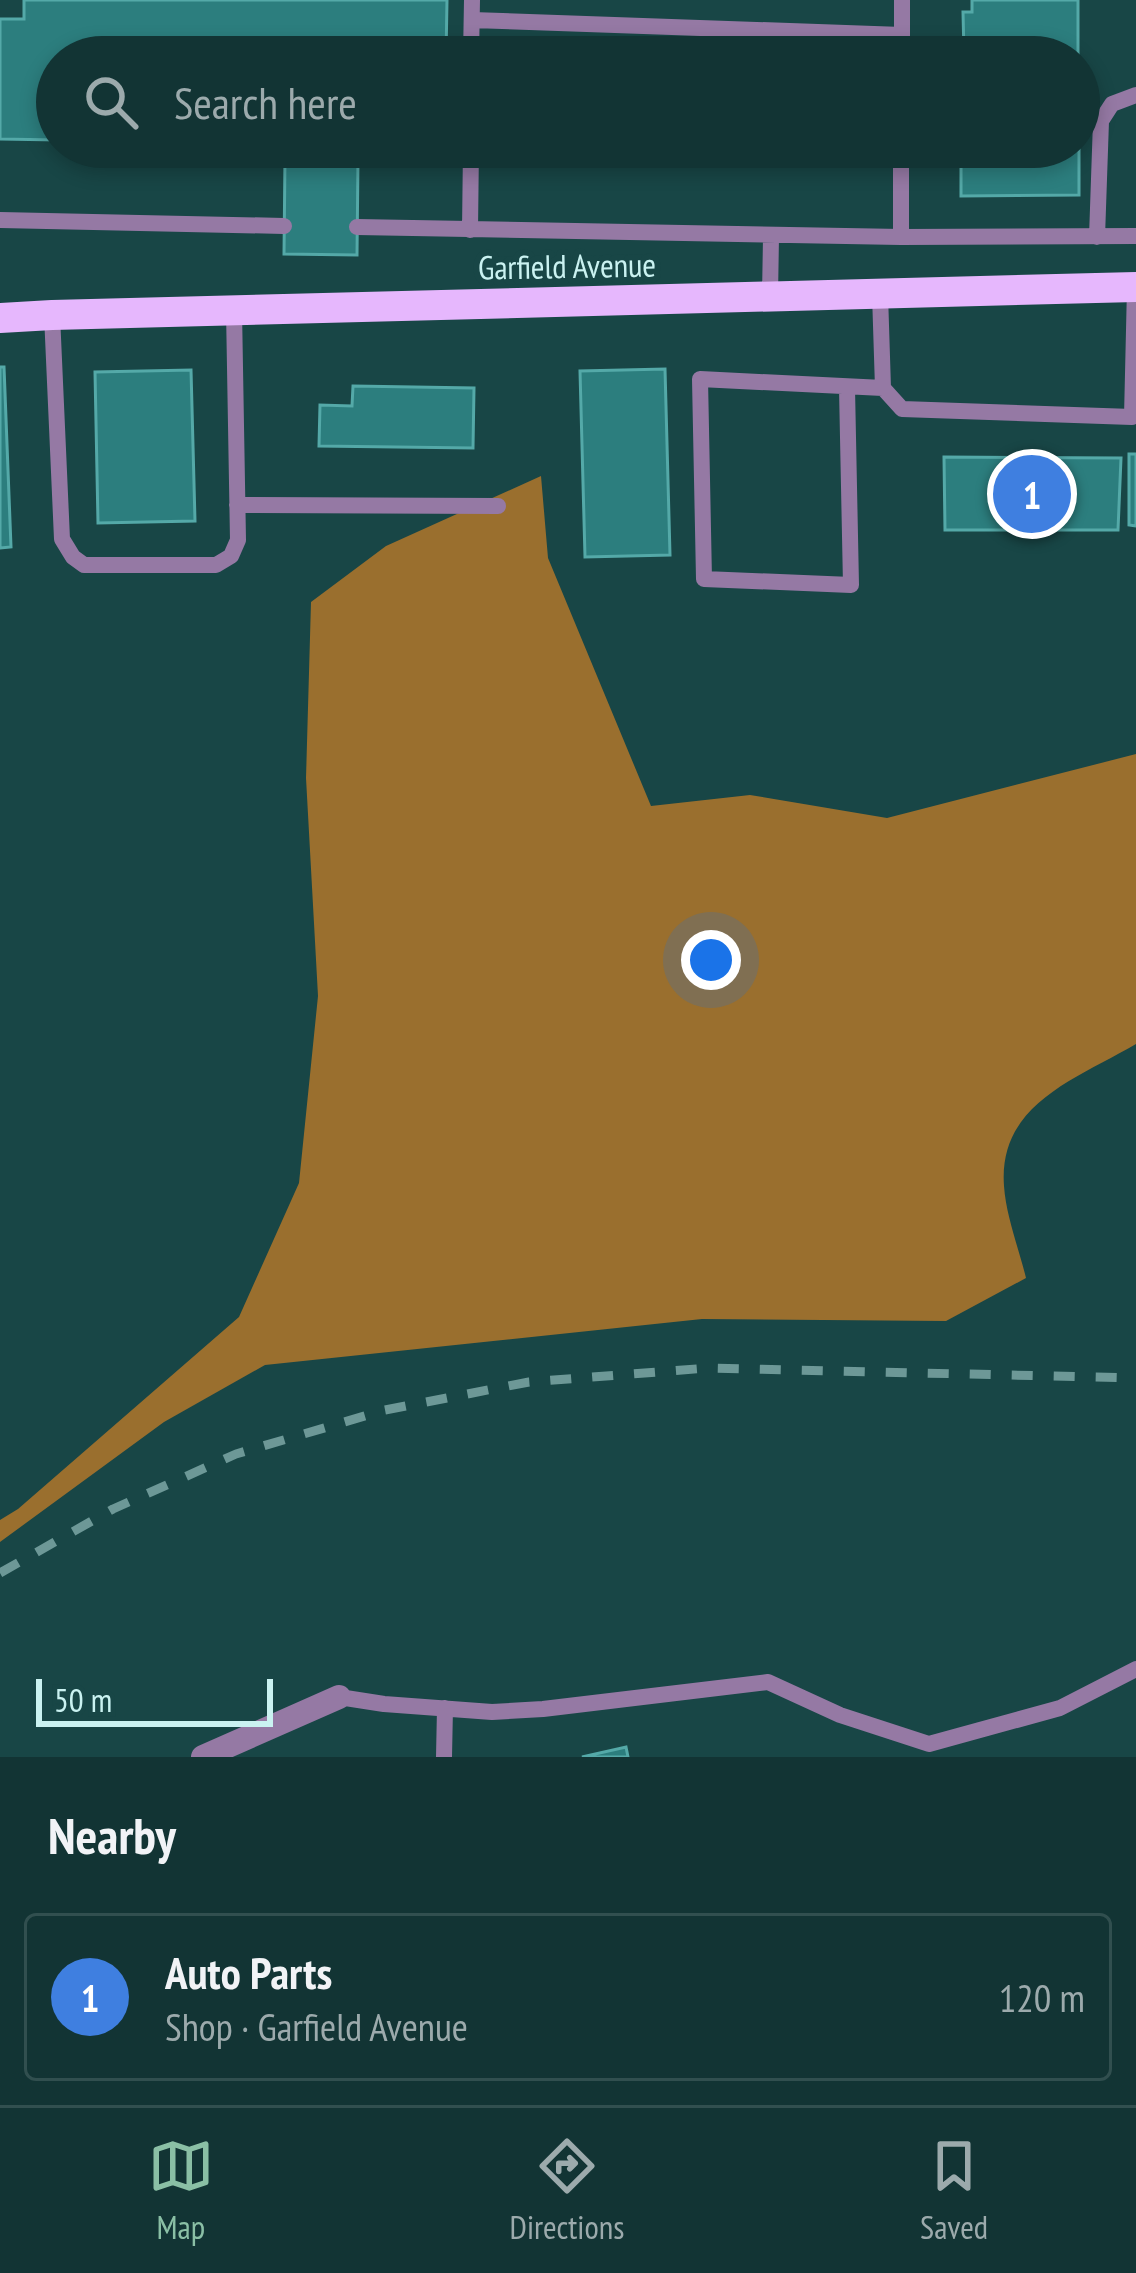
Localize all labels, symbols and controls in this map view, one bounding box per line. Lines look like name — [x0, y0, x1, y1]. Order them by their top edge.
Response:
search box — [36, 36, 1100, 168]
icon: search — [78, 69, 144, 135]
text: Search here — [174, 73, 357, 131]
street label: Garfield Avenue — [478, 242, 656, 289]
pin: 1 — [993, 449, 1071, 539]
your location — [681, 930, 741, 990]
scale bar — [36, 1673, 273, 1726]
text: 50 m — [54, 1678, 112, 1721]
text: Nearby — [48, 1802, 176, 1868]
text: Auto Parts — [165, 1943, 332, 2001]
text: 1 — [81, 1972, 99, 2023]
text: 120 m — [999, 1972, 1085, 2023]
text: Shop · Garfield Avenue — [165, 2001, 468, 2052]
tab: Map — [148, 2133, 214, 2248]
tab: Directions — [510, 2133, 624, 2248]
tab: Saved — [920, 2133, 988, 2248]

